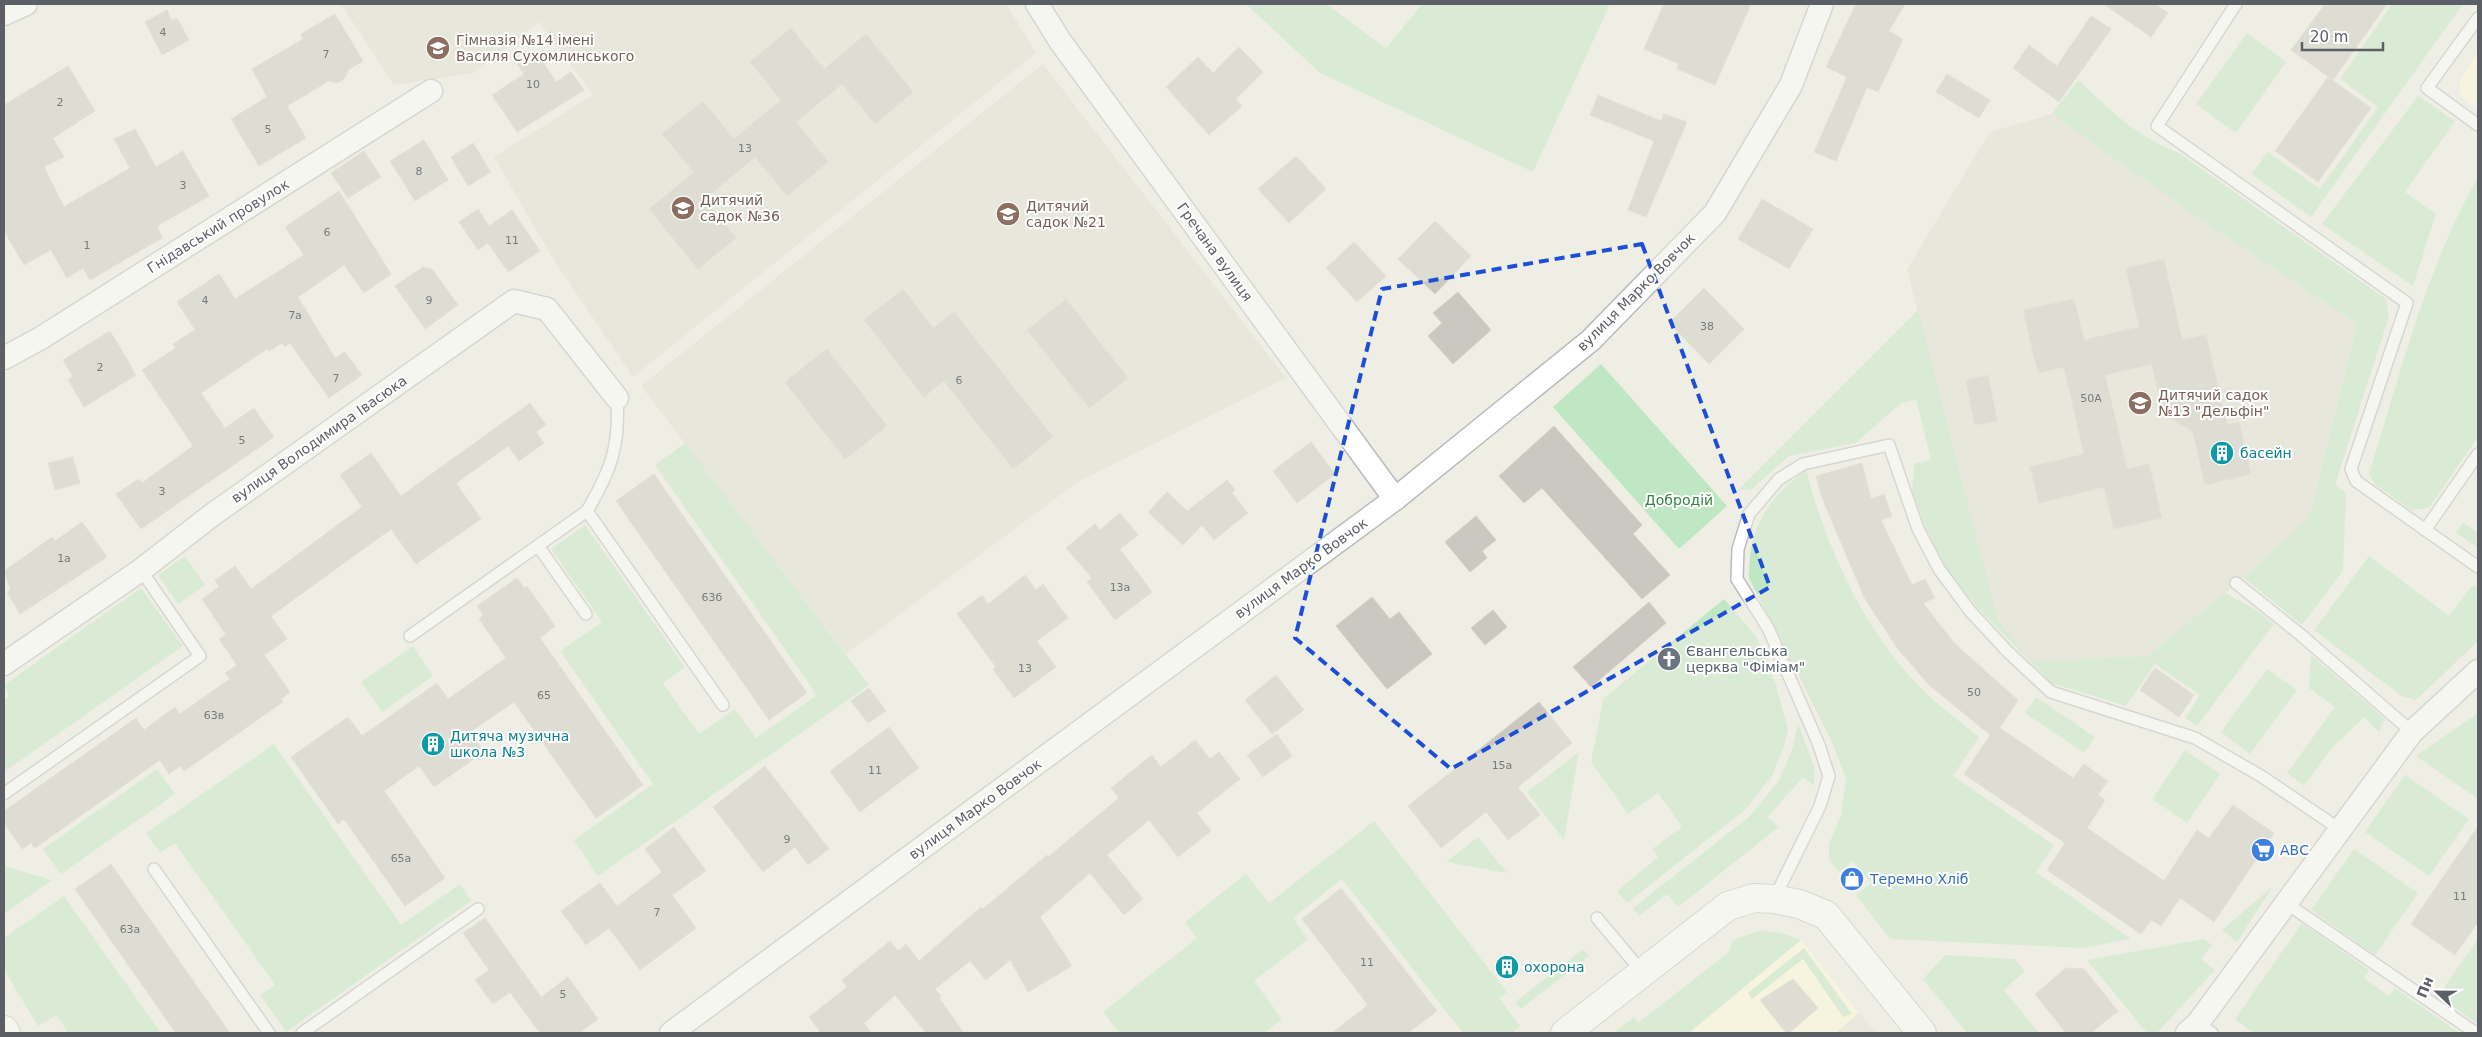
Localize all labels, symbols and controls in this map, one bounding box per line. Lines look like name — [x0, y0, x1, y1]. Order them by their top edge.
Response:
scale bar — [2302, 20, 2383, 52]
house number: 4 — [160, 26, 167, 39]
text: 20 m — [2310, 28, 2348, 46]
place label: Гімназія №14 імені Василя Сухомлинського — [456, 32, 634, 64]
school or university icon: Гімназія №14 імені Василя Сухомлинського — [425, 35, 451, 61]
house number: 7 — [323, 48, 330, 61]
house number: 10 — [526, 78, 540, 91]
house number: 2 — [57, 96, 64, 109]
house number: 5 — [265, 123, 272, 136]
house number: 13 — [738, 142, 752, 155]
house number: 8 — [416, 165, 423, 178]
street label: Гнідавський провулок — [144, 176, 292, 276]
house number: 3 — [180, 179, 187, 192]
place label: Дитячий садок №36 — [700, 192, 780, 224]
school or university icon: Дитячий садок №36 — [670, 195, 696, 221]
place label: Дитячий садок №21 — [1026, 198, 1106, 230]
street label: Гречана вулиця — [1174, 200, 1256, 304]
school or university icon: Дитячий садок №21 — [995, 201, 1021, 227]
house number: 6 — [324, 226, 331, 239]
street label: вулиця Марко Вовчок — [1574, 230, 1698, 354]
house number: 11 — [505, 234, 519, 247]
house number: 1 — [84, 239, 91, 252]
house number: 4 — [202, 294, 209, 307]
house number: 9 — [426, 294, 433, 307]
house number: 7а — [288, 309, 302, 322]
house number: 38 — [1700, 320, 1714, 333]
house number: 2 — [97, 361, 104, 374]
street label: вулиця Володимира Івасюка — [228, 372, 410, 506]
house number: 7 — [333, 372, 340, 385]
house number: 6 — [956, 374, 963, 387]
place label: Дитячий садок №13 "Дельфін" — [2158, 387, 2269, 419]
school or university icon: Дитячий садок №13 "Дельфін" — [2127, 390, 2153, 416]
house number: 50А — [2080, 392, 2102, 405]
house number: 5 — [239, 434, 246, 447]
building icon: басейн — [2209, 440, 2235, 466]
place label: басейн — [2240, 445, 2292, 461]
house number: 3 — [159, 485, 166, 498]
park label: Добродій — [1645, 492, 1713, 508]
street label: вулиця Марко Вовчок — [1232, 515, 1370, 621]
house number: 1а — [57, 552, 71, 565]
house number: 13а — [1110, 581, 1130, 594]
house number: 63б — [702, 591, 723, 604]
place label: Євангельська церква "Фіміам" — [1686, 643, 1805, 675]
church icon: Євангельська церква "Фіміам" — [1656, 646, 1682, 672]
house number: 13 — [1018, 662, 1032, 675]
house number: 50 — [1967, 686, 1981, 699]
house number: 65 — [537, 689, 551, 702]
house number: 63в — [204, 709, 224, 722]
place label: Дитяча музична школа №3 — [450, 728, 569, 760]
building icon: Дитяча музична школа №3 — [420, 731, 446, 757]
street label: вулиця Марко Вовчок — [906, 756, 1044, 862]
house number: 15а — [1492, 759, 1512, 772]
house number: 11 — [868, 764, 882, 777]
house number: 9 — [784, 833, 791, 846]
supermarket icon: АВС — [2250, 837, 2276, 863]
place label: АВС — [2280, 842, 2309, 858]
house number: 65а — [391, 852, 411, 865]
shop icon: Теремно Хліб — [1839, 866, 1865, 892]
place label: Теремно Хліб — [1869, 871, 1968, 887]
house number: 11 — [2453, 890, 2467, 903]
house number: 7 — [654, 906, 661, 919]
house number: 63а — [120, 923, 140, 936]
building icon: охорона — [1494, 954, 1520, 980]
house number: 11 — [1360, 956, 1374, 969]
place label: охорона — [1524, 959, 1585, 975]
north arrow — [2412, 967, 2462, 1017]
text: Пн — [2414, 974, 2436, 1000]
house number: 5 — [560, 988, 567, 1001]

